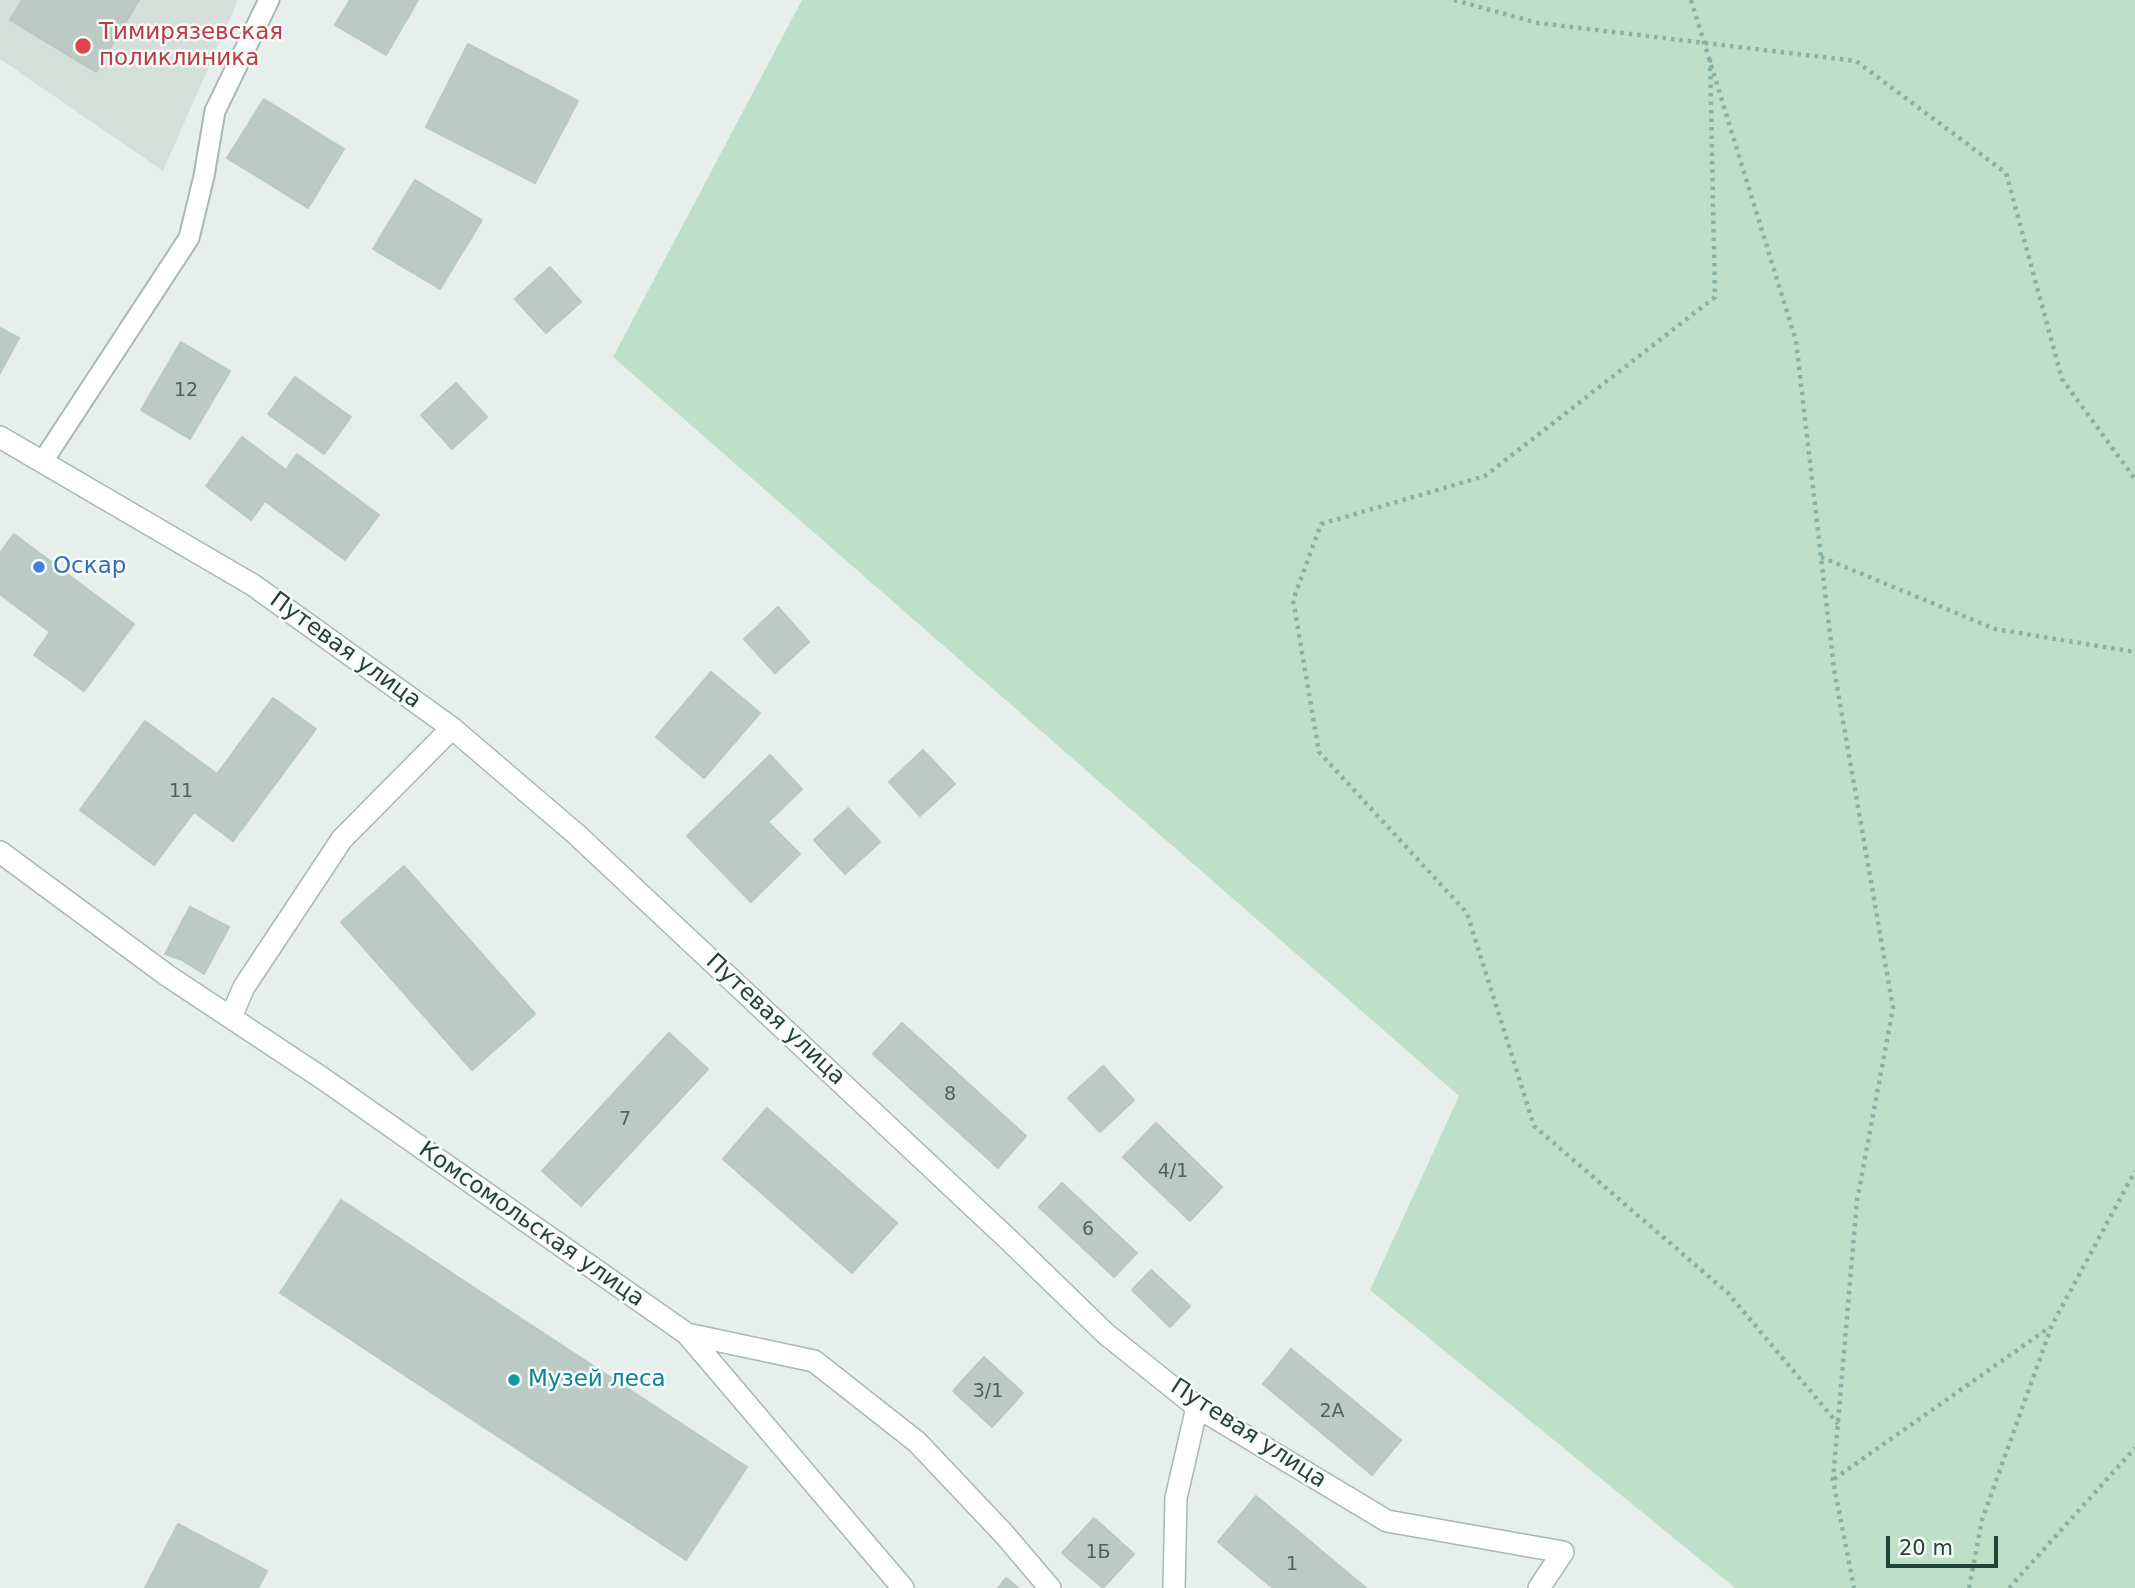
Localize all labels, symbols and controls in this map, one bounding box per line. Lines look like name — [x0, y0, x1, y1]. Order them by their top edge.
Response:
place label: Тимирязевская поликлиника — [99, 19, 283, 73]
marker: Тимирязевская поликлиника — [73, 36, 93, 56]
house number: 12 — [174, 380, 198, 402]
place label: Оскар — [53, 553, 126, 581]
marker: Оскар — [31, 559, 47, 575]
street label: Путевая улица — [264, 587, 426, 715]
house number: 11 — [169, 781, 193, 803]
street label: Путевая улица — [700, 948, 850, 1092]
house number: 8 — [944, 1084, 956, 1106]
house number: 7 — [619, 1109, 631, 1131]
street label: Комсомольская улица — [413, 1137, 649, 1313]
house number: 4/1 — [1158, 1161, 1188, 1183]
house number: 6 — [1082, 1219, 1094, 1241]
place label: Музей леса — [528, 1366, 666, 1394]
marker: Музей леса — [506, 1372, 522, 1388]
street label: Путевая улица — [1165, 1373, 1331, 1495]
house number: 3/1 — [973, 1381, 1003, 1403]
house number: 2А — [1319, 1401, 1345, 1423]
scale bar — [1890, 1522, 2002, 1566]
text: 20 m — [1899, 1536, 1953, 1560]
house number: 1Б — [1085, 1542, 1111, 1564]
house number: 1 — [1286, 1554, 1298, 1576]

